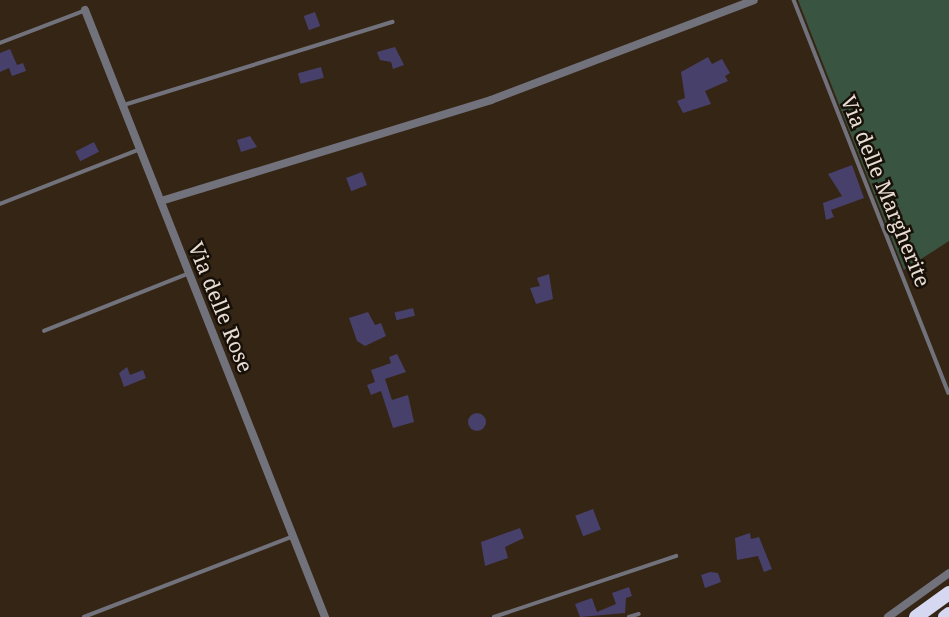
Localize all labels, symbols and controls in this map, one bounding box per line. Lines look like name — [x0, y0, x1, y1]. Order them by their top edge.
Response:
street label: Via delle Margherite — [836, 91, 936, 291]
street label: Via delle Rose — [183, 238, 259, 376]

